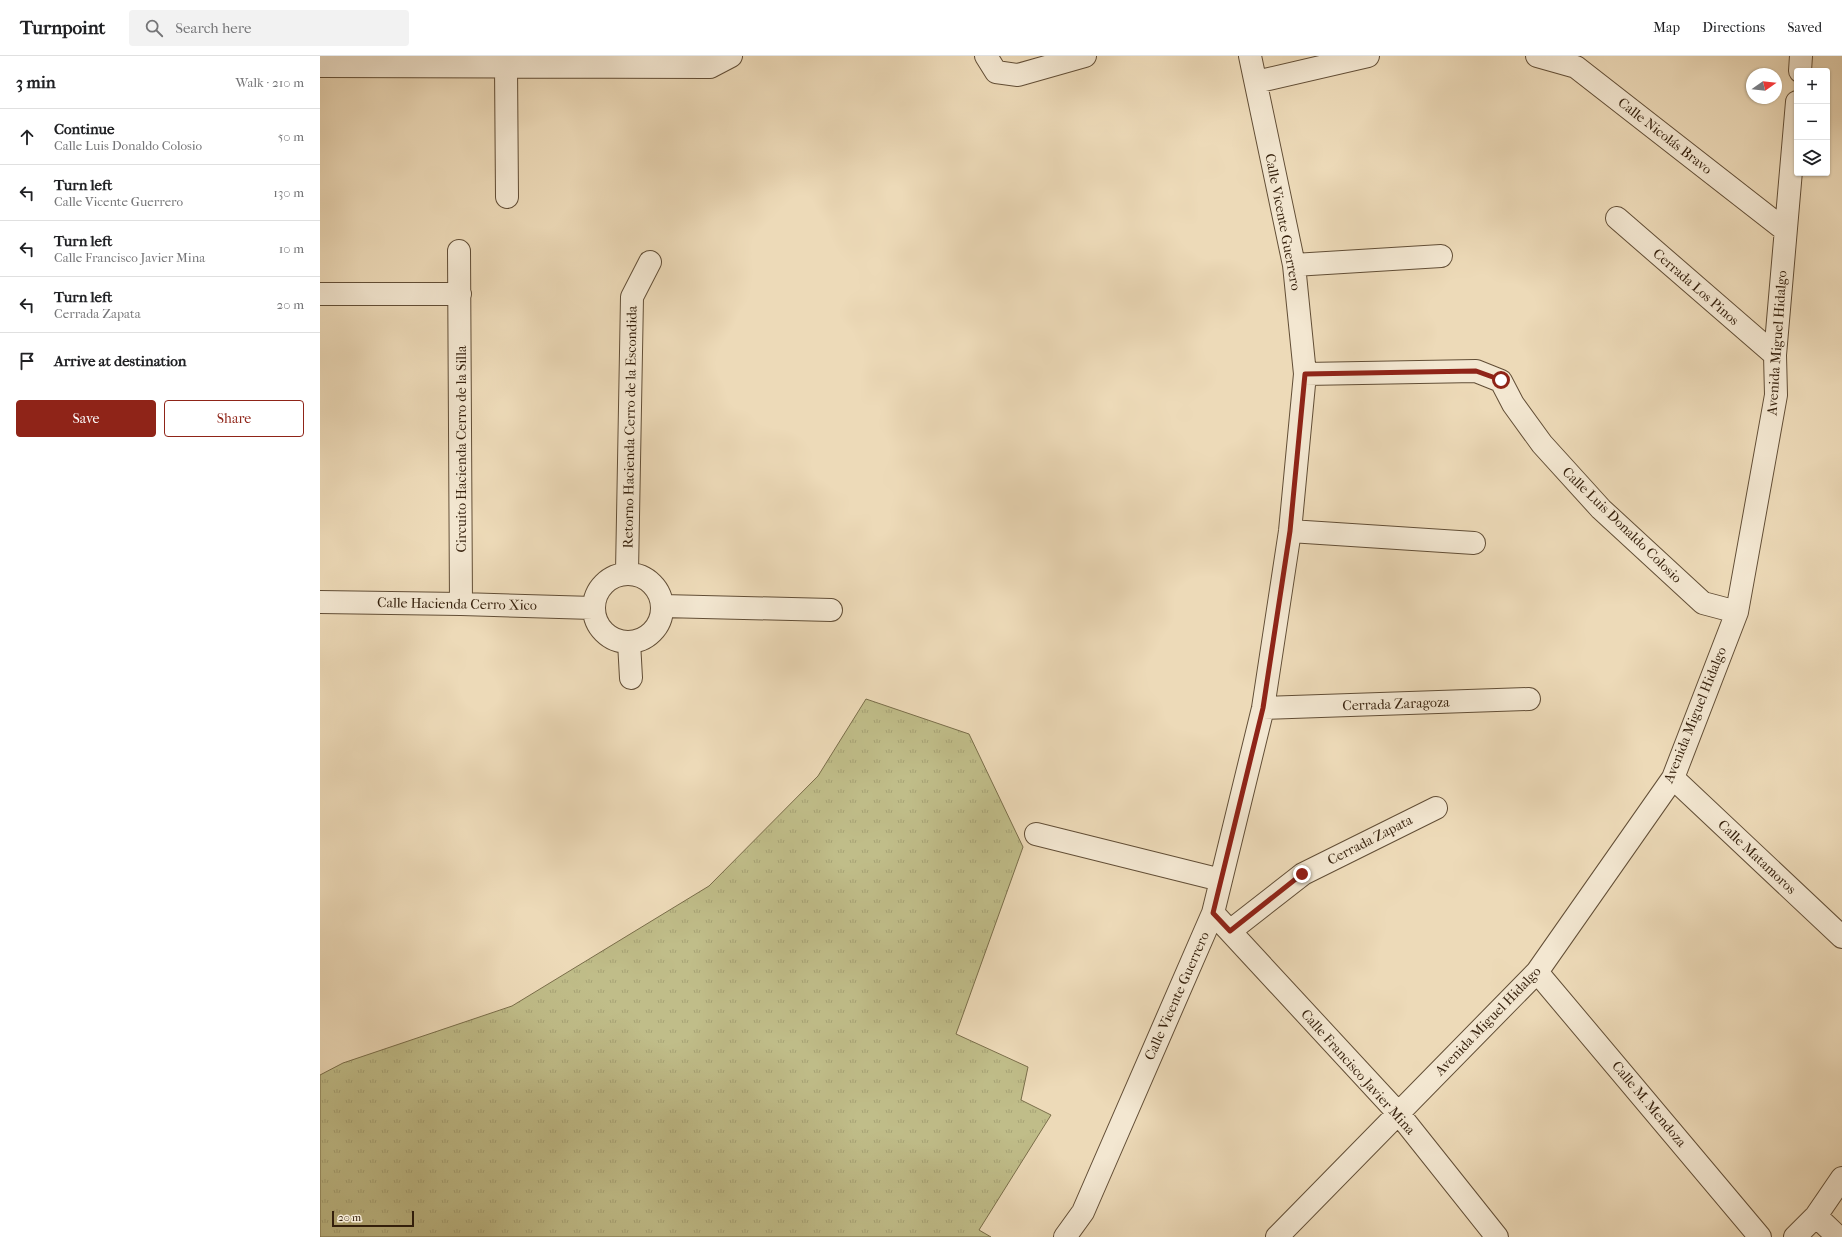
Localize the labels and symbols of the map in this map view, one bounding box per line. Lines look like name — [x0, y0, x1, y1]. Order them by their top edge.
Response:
north arrow — [1746, 68, 1782, 104]
street label: Calle Nicolás Bravo — [1615, 94, 1715, 178]
street label: Calle Vicente Guerrero — [1261, 152, 1305, 292]
street label: Cerrada Los Pinos — [1649, 245, 1743, 329]
street label: Avenida Miguel Hidalgo — [1763, 270, 1791, 417]
street label: Retorno Hacienda Cerro de la Escondida — [619, 305, 641, 549]
street label: Circuito Hacienda Cerro de la Silla — [453, 345, 470, 553]
route start — [1492, 371, 1510, 389]
street label: Calle Luis Donaldo Colosio — [1559, 463, 1685, 587]
street label: Calle Hacienda Cerro Xico — [377, 594, 537, 614]
street label: Avenida Miguel Hidalgo — [1659, 644, 1730, 787]
street label: Cerrada Zaragoza — [1342, 694, 1450, 714]
street label: Cerrada Zapata — [1325, 811, 1416, 869]
street label: Calle Matamoros — [1714, 816, 1800, 898]
route end — [1293, 865, 1311, 883]
street label: Calle Vicente Guerrero — [1141, 929, 1213, 1063]
street label: Avenida Miguel Hidalgo — [1431, 963, 1545, 1080]
street label: Calle Francisco Javier Mina — [1297, 1006, 1419, 1139]
street label: Calle M. Mendoza — [1608, 1058, 1690, 1151]
scale bar — [332, 1209, 414, 1228]

